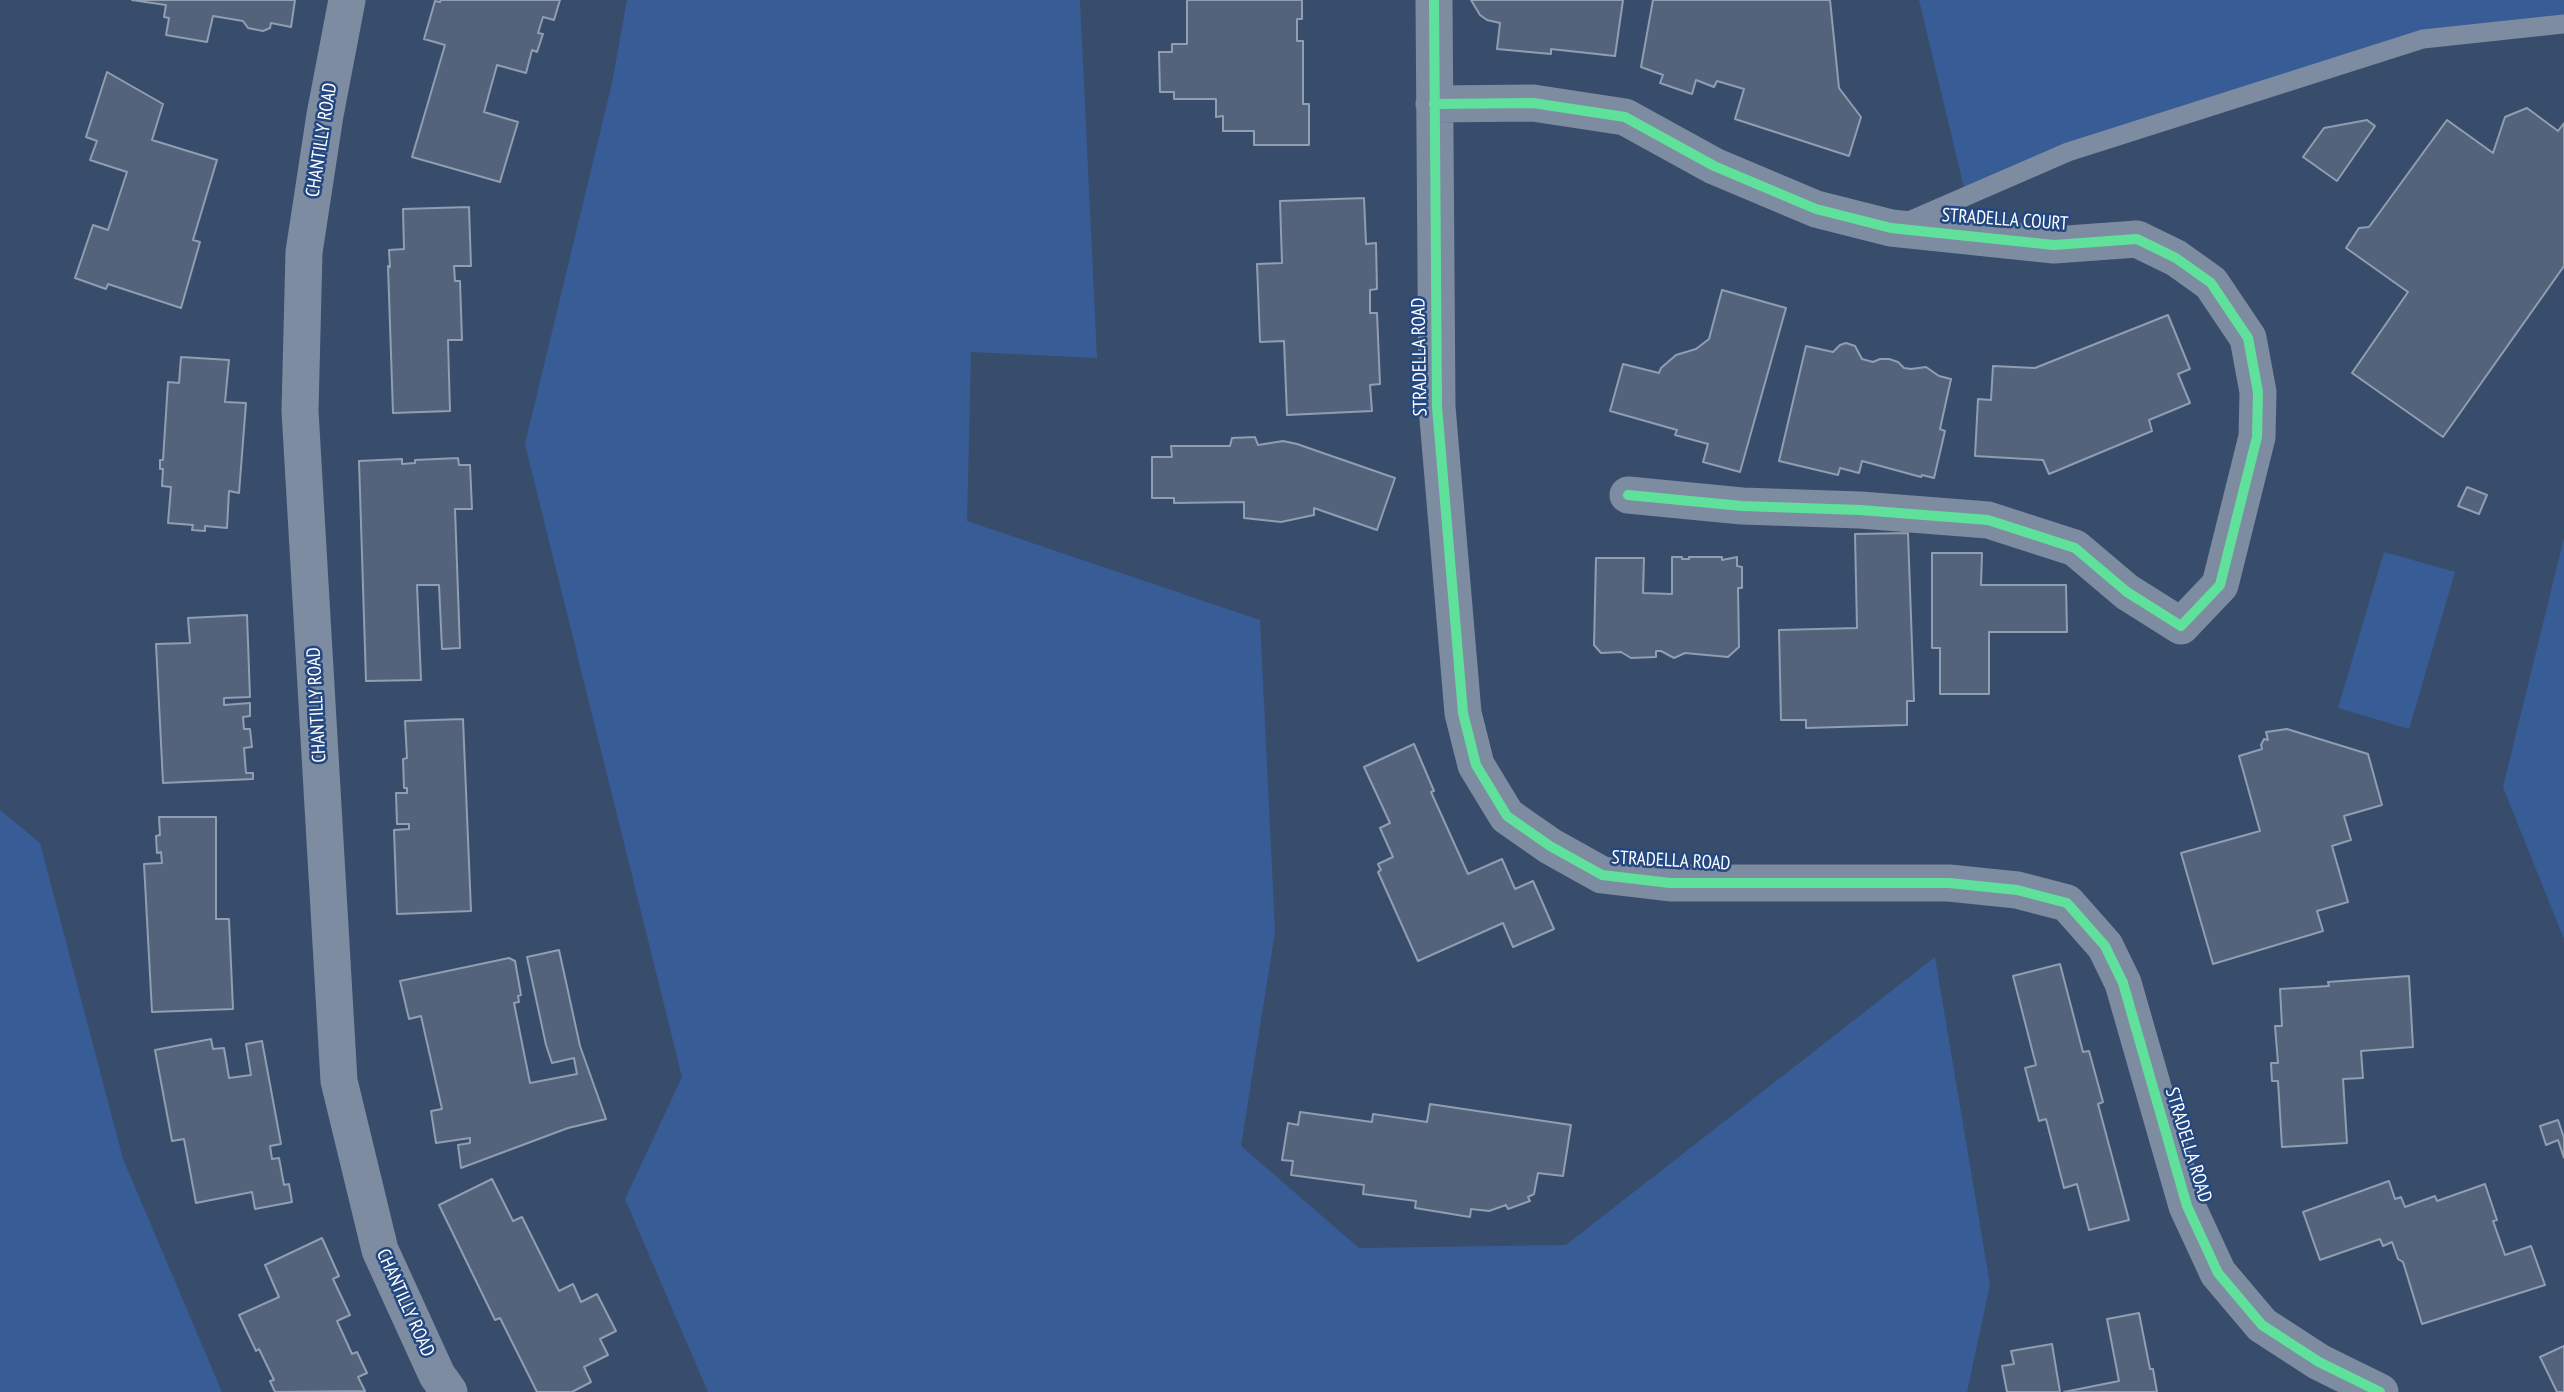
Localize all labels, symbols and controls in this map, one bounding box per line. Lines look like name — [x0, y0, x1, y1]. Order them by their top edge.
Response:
street label: CHANTILLY ROAD — [302, 81, 342, 199]
street label: STRADELLA COURT — [1941, 204, 2069, 236]
street label: STRADELLA ROAD — [1408, 297, 1432, 417]
street label: CHANTILLY ROAD — [303, 647, 331, 763]
street label: STRADELLA ROAD — [1611, 847, 1731, 875]
street label: STRADELLA ROAD — [2160, 1085, 2216, 1205]
street label: CHANTILLY ROAD — [371, 1246, 439, 1360]

